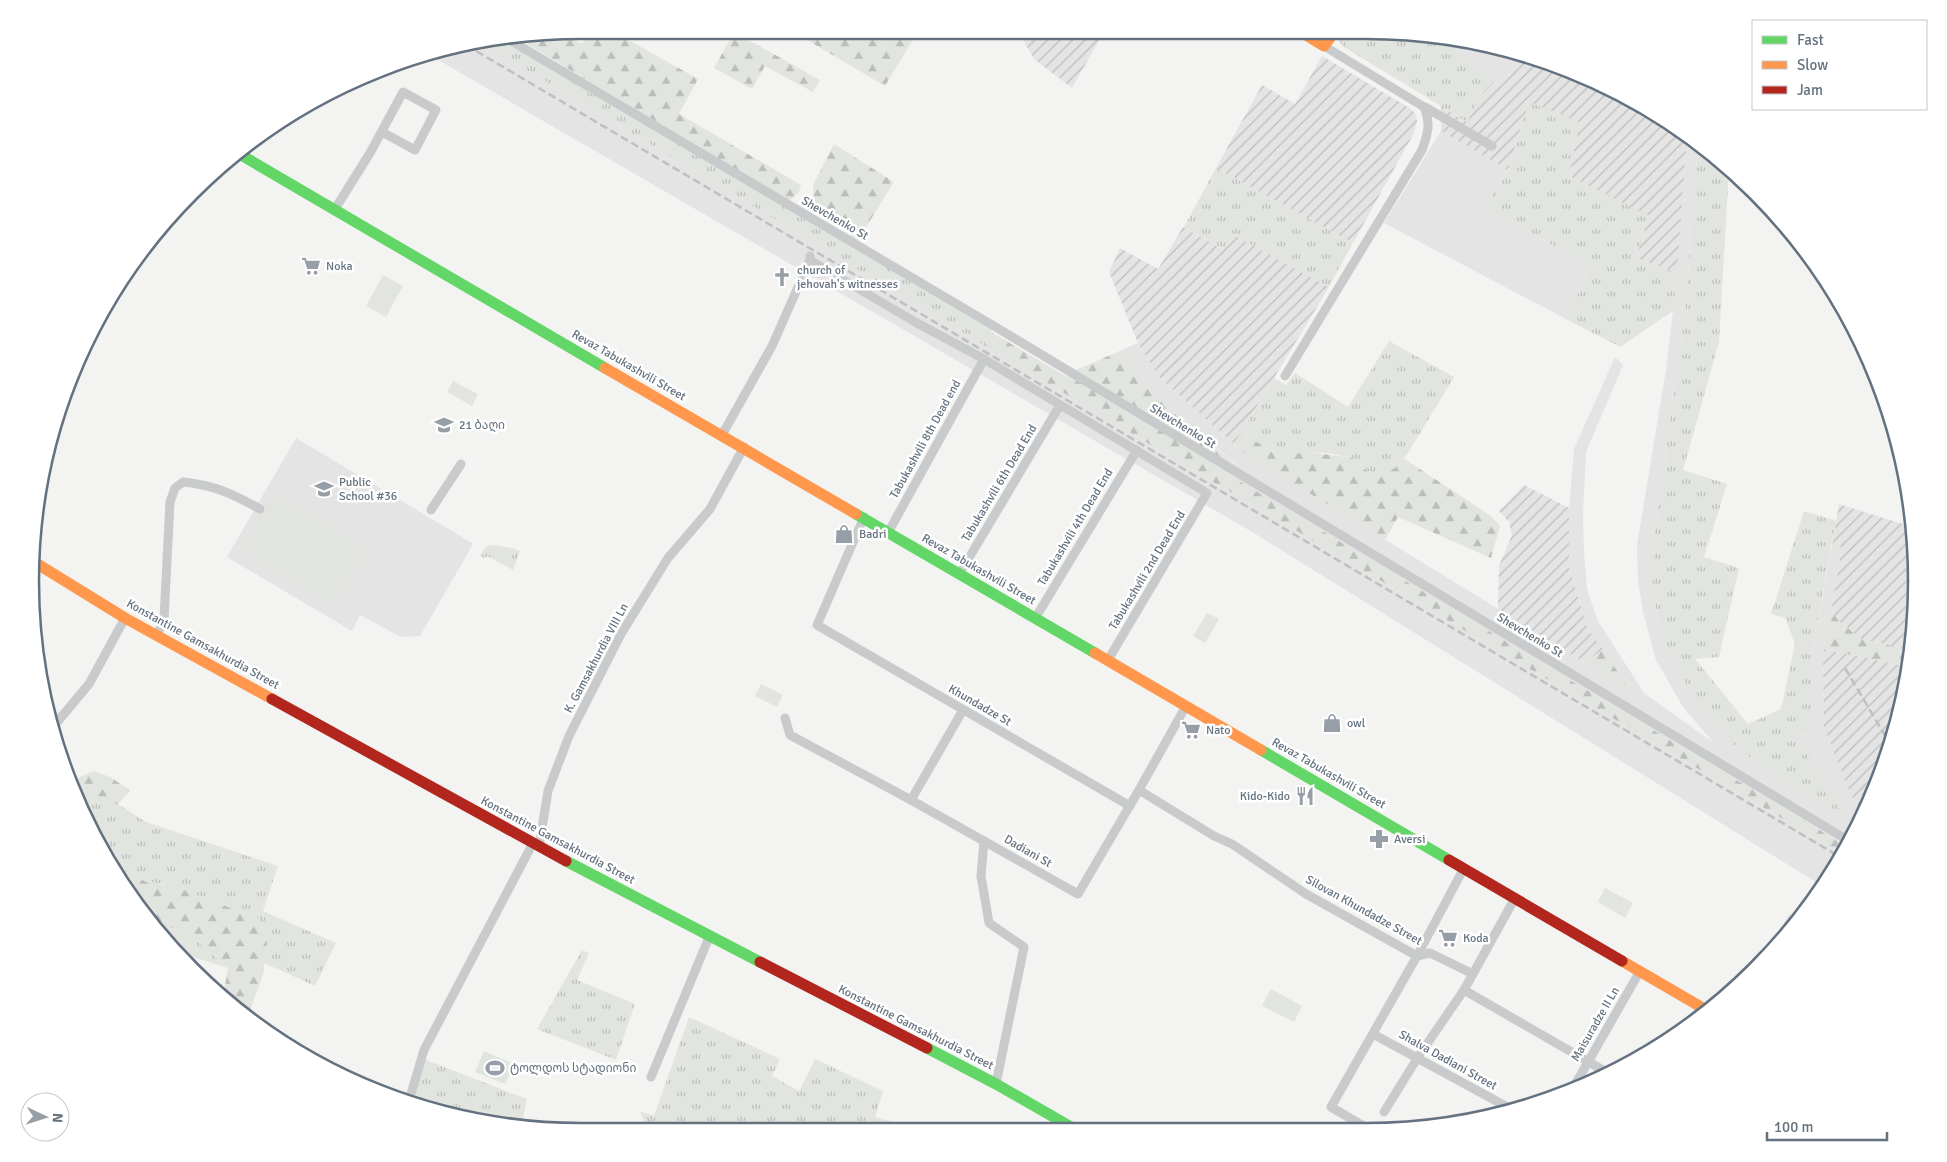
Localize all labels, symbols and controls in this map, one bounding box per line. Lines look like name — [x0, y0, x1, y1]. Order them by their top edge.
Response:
legend — [1752, 20, 1927, 110]
text: Fast — [1797, 31, 1824, 49]
text: Slow — [1797, 56, 1828, 74]
text: Jam — [1797, 81, 1823, 99]
street label: Shevchenko St — [799, 193, 871, 244]
supermarket icon: Noka — [300, 255, 322, 277]
place label: Noka — [326, 259, 353, 274]
place label: church of jehovah's witnesses — [797, 263, 898, 292]
church icon: church of jehovah's witnesses — [771, 266, 793, 288]
street label: Revaz Tabukashvili Street — [569, 327, 689, 404]
street label: Tabukashvili 8th Dead end — [887, 377, 964, 501]
street label: Shevchenko St — [1147, 401, 1219, 452]
school or university icon: 21 ბაღი — [433, 414, 455, 436]
place label: 21 ბაღი — [459, 418, 505, 433]
street label: Tabukashvili 6th Dead End — [958, 422, 1040, 545]
street label: Tabukashvili 4th Dead End — [1034, 466, 1116, 589]
place label: Public School #36 — [339, 475, 397, 504]
school or university icon: Public School #36 — [313, 478, 335, 500]
street label: Tabukashvili 2nd Dead End — [1106, 508, 1189, 632]
shop icon: Badri — [833, 523, 855, 545]
place label: Badri — [859, 527, 887, 542]
street label: Revaz Tabukashvili Street — [919, 531, 1039, 608]
street label: Konstantine Gamsakhurdia Street — [124, 596, 282, 693]
street label: K. Gamsakhurdia VIII Ln — [561, 601, 632, 716]
street label: Shevchenko St — [1494, 610, 1566, 661]
street label: Khundadze St — [946, 681, 1014, 729]
shop icon: owl — [1321, 712, 1343, 734]
place label: owl — [1347, 716, 1366, 731]
supermarket icon: Nato — [1180, 719, 1202, 741]
place label: Nato — [1206, 723, 1230, 738]
street label: Revaz Tabukashvili Street — [1269, 735, 1389, 812]
restaurant icon: Kido-Kido — [1294, 785, 1316, 807]
place label: Kido-Kido — [1240, 789, 1290, 804]
street label: Konstantine Gamsakhurdia Street — [478, 793, 637, 887]
pharmacy icon: Aversi — [1368, 828, 1390, 850]
street label: Dadiani St — [1001, 832, 1054, 871]
place label: Aversi — [1394, 832, 1425, 847]
street label: Silovan Khundadze Street — [1303, 872, 1425, 949]
supermarket icon: Koda — [1437, 927, 1459, 949]
place label: Koda — [1463, 931, 1489, 946]
street label: Konstantine Gamsakhurdia Street — [836, 982, 996, 1073]
street label: Maisuradze II Ln — [1568, 984, 1623, 1064]
street label: Shalva Dadiani Street — [1396, 1027, 1499, 1094]
sports icon: ტოლდოს სტადიონი — [484, 1057, 506, 1079]
place label: ტოლდოს სტადიონი — [510, 1061, 636, 1076]
north arrow — [20, 1092, 70, 1142]
scale bar — [1767, 1110, 1887, 1142]
text: N — [49, 1112, 66, 1123]
text: 100 m — [1774, 1118, 1814, 1136]

